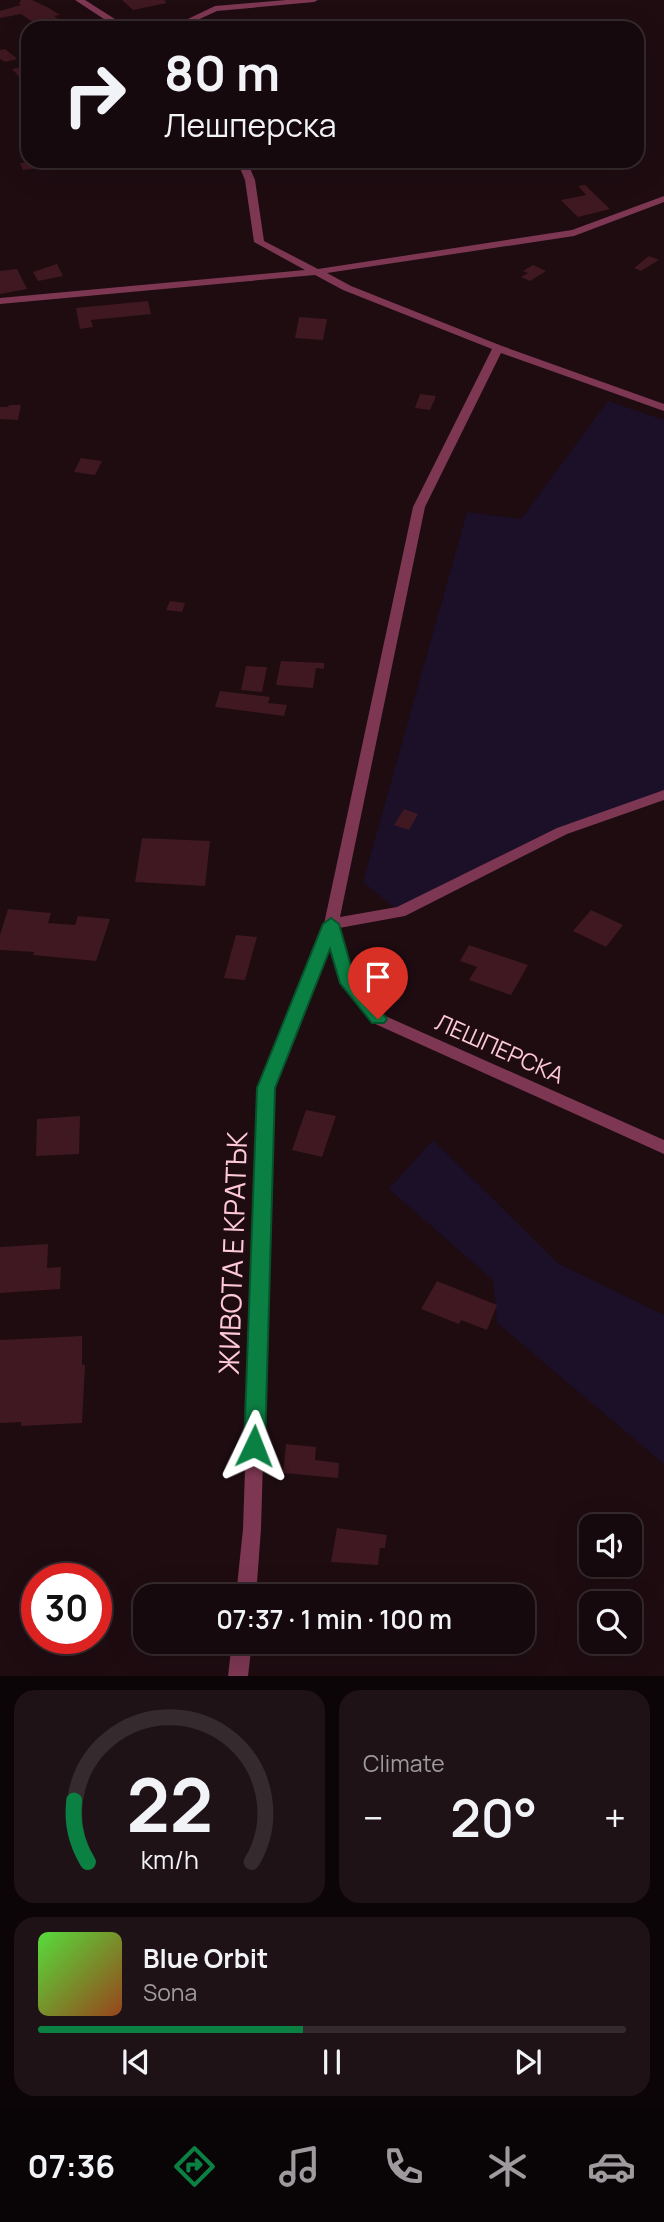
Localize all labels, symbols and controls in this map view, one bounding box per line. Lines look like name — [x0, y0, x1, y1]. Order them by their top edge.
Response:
text: 80 m — [164, 39, 280, 106]
icon: right — [49, 49, 140, 140]
text: Лешперска — [164, 103, 337, 147]
pin — [348, 947, 408, 1019]
icon: arrive — [359, 958, 397, 996]
street label: ЛЕШПЕРСКА — [431, 1005, 570, 1091]
street label: ЖИВОТА Е КРАТЪК — [209, 1130, 255, 1375]
position arrow — [217, 1409, 291, 1483]
map controls — [579, 1514, 642, 1654]
button: sound — [579, 1514, 642, 1577]
speed limit sign: 30 — [21, 1563, 112, 1654]
button: search — [579, 1591, 642, 1654]
text: 07:37 · 1 min · 100 m — [216, 1601, 452, 1637]
text: Climate — [363, 1747, 445, 1779]
text: 22 — [126, 1755, 213, 1855]
text: 20° — [450, 1782, 537, 1853]
text: − — [363, 1791, 384, 1843]
text: + — [604, 1791, 626, 1843]
text: km/h — [140, 1842, 199, 1877]
text: Blue Orbit — [143, 1940, 268, 1976]
text: Sona — [143, 1976, 197, 2008]
icon: previous — [117, 2043, 155, 2081]
icon: pause — [313, 2043, 351, 2081]
icon: next — [509, 2043, 547, 2081]
icon: directions — [170, 2142, 219, 2191]
icon: music — [275, 2142, 324, 2191]
icon: phone — [379, 2142, 428, 2191]
icon: climate — [483, 2142, 532, 2191]
icon: car — [587, 2142, 636, 2191]
text: 07:36 — [28, 2144, 115, 2188]

